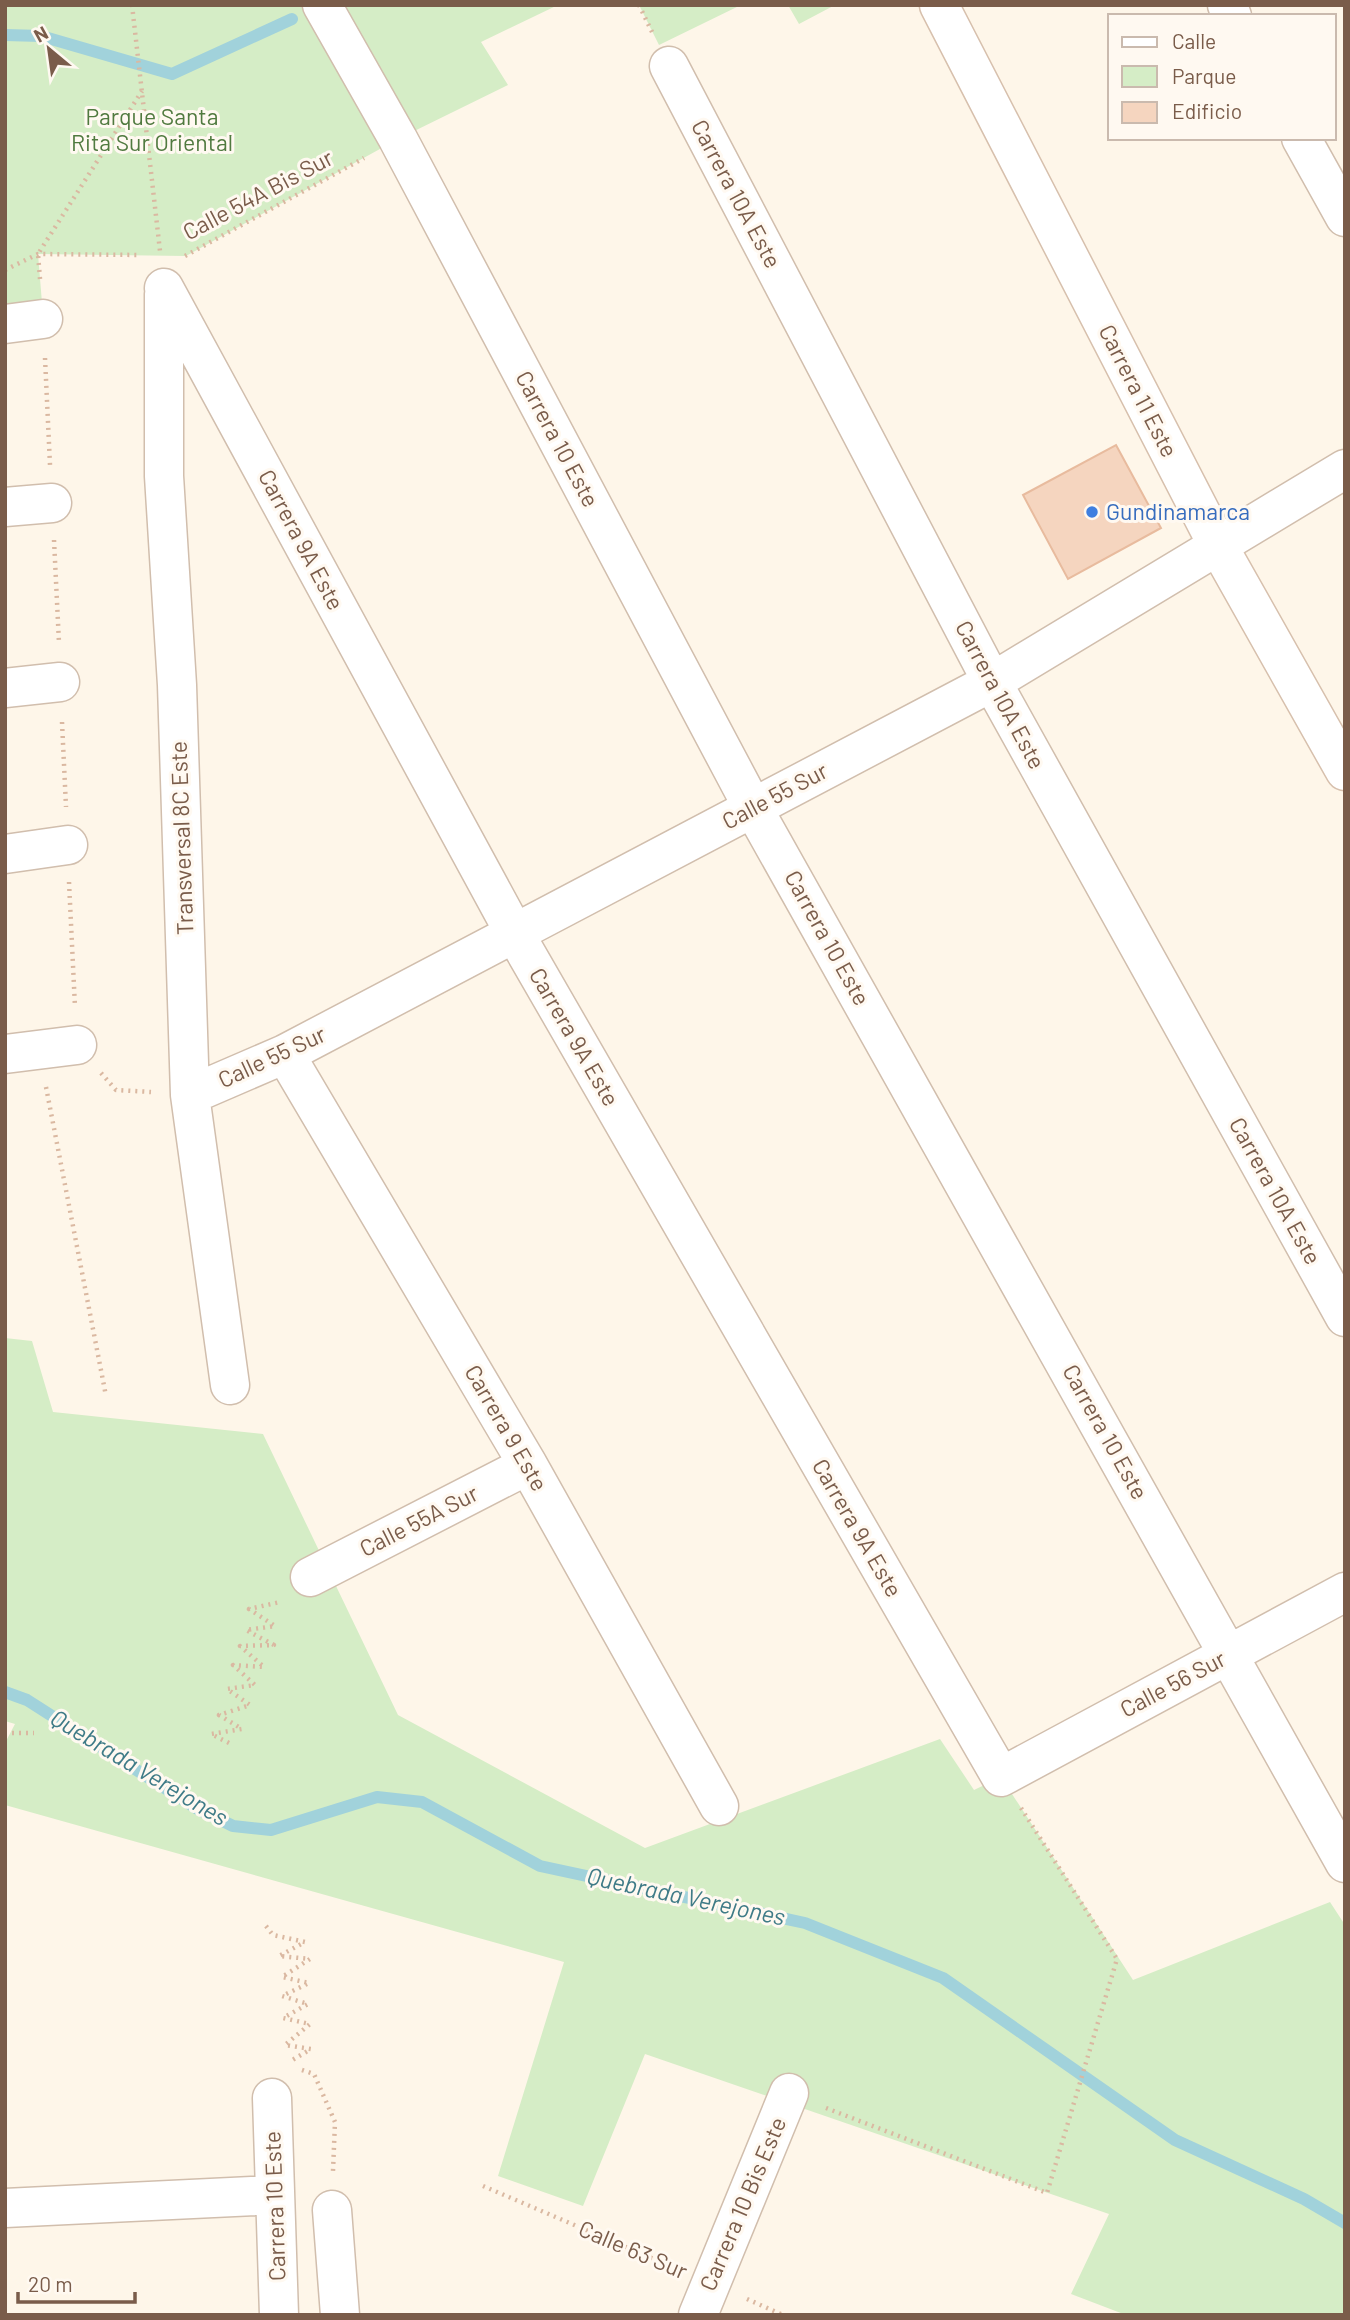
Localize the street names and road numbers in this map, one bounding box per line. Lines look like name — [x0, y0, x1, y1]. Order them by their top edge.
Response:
street label: Carrera 10A Este — [686, 115, 788, 272]
street label: Calle 54A Bis Sur — [178, 142, 338, 245]
street label: Carrera 11 Este — [1093, 320, 1184, 462]
street label: Carrera 10 Este — [510, 366, 605, 511]
street label: Carrera 9A Este — [253, 465, 351, 614]
street label: Carrera 10A Este — [950, 616, 1052, 773]
street label: Transversal 8C Este — [164, 740, 198, 936]
street label: Calle 55 Sur — [717, 755, 833, 835]
street label: Carrera 10 Este — [779, 865, 876, 1010]
street label: Carrera 9A Este — [524, 962, 626, 1111]
street label: Calle 55 Sur — [213, 1019, 330, 1093]
street label: Carrera 10A Este — [1224, 1112, 1328, 1269]
street label: Carrera 9 Este — [460, 1359, 554, 1496]
street label: Carrera 10 Este — [1057, 1359, 1154, 1504]
street label: Carrera 9A Este — [807, 1453, 909, 1602]
street label: Calle 55A Sur — [355, 1478, 483, 1562]
street label: Calle 56 Sur — [1115, 1643, 1231, 1723]
street label: Carrera 10 Bis Este — [693, 2113, 791, 2295]
street label: Carrera 10 Este — [257, 2131, 291, 2281]
street label: Calle 63 Sur — [575, 2214, 693, 2285]

